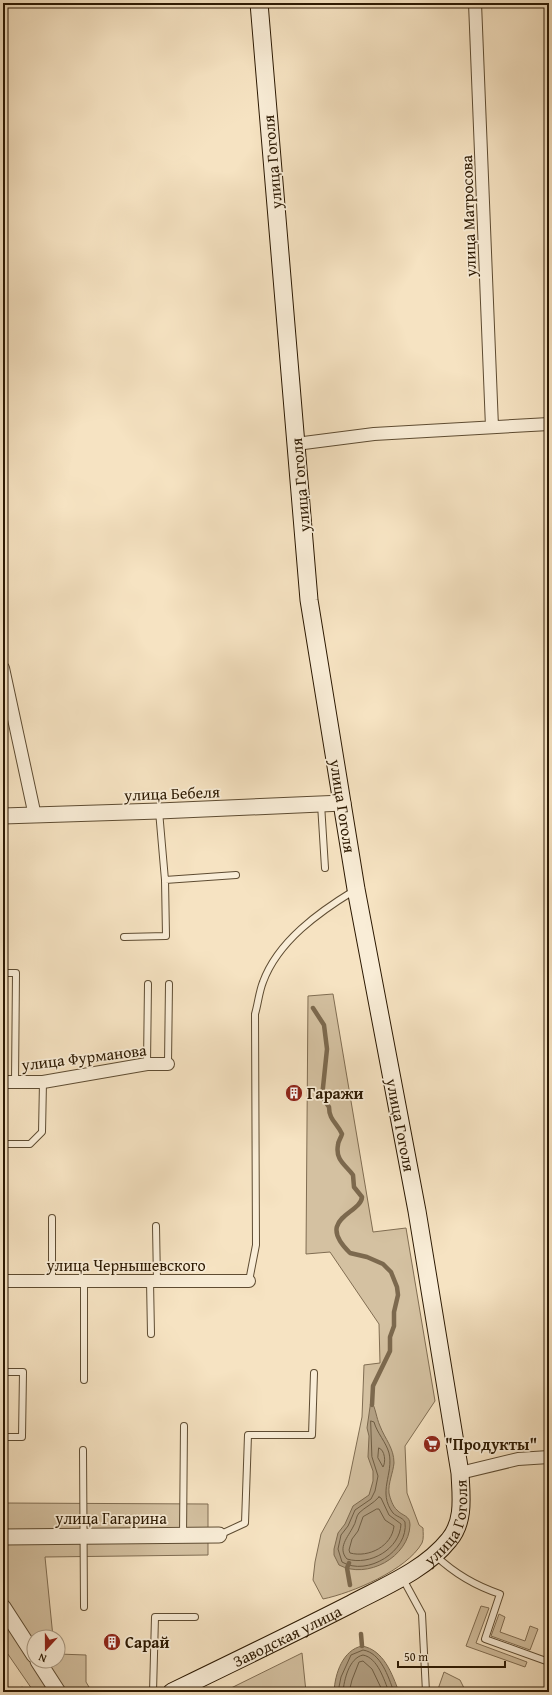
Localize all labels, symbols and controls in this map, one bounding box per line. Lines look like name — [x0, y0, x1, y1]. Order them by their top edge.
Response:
street label: улица Гоголя — [256, 114, 288, 211]
street label: улица Матросова — [454, 154, 482, 278]
street label: улица Гоголя — [284, 437, 316, 534]
street label: улица Гоголя — [324, 756, 362, 855]
street label: улица Бебеля — [123, 779, 220, 807]
street label: улица Фурманова — [19, 1037, 148, 1077]
street label: улица Гоголя — [380, 1075, 422, 1174]
place label: Гаражи — [307, 1081, 363, 1105]
building icon: Гаражи — [284, 1083, 304, 1103]
street label: улица Чернышевского — [45, 1253, 206, 1277]
place label: "Продукты" — [445, 1432, 537, 1456]
supermarket icon: "Продукты" — [422, 1434, 442, 1454]
street label: улица Гоголя — [418, 1479, 473, 1572]
street label: улица Гагарина — [54, 1506, 167, 1530]
street label: Заводская улица — [229, 1599, 346, 1673]
north arrow — [26, 1629, 66, 1669]
place label: Сарай — [125, 1630, 170, 1654]
building icon: Сарай — [102, 1632, 122, 1652]
scale bar — [398, 1643, 505, 1669]
text: 50 m — [404, 1648, 428, 1665]
text: N — [36, 1649, 49, 1667]

